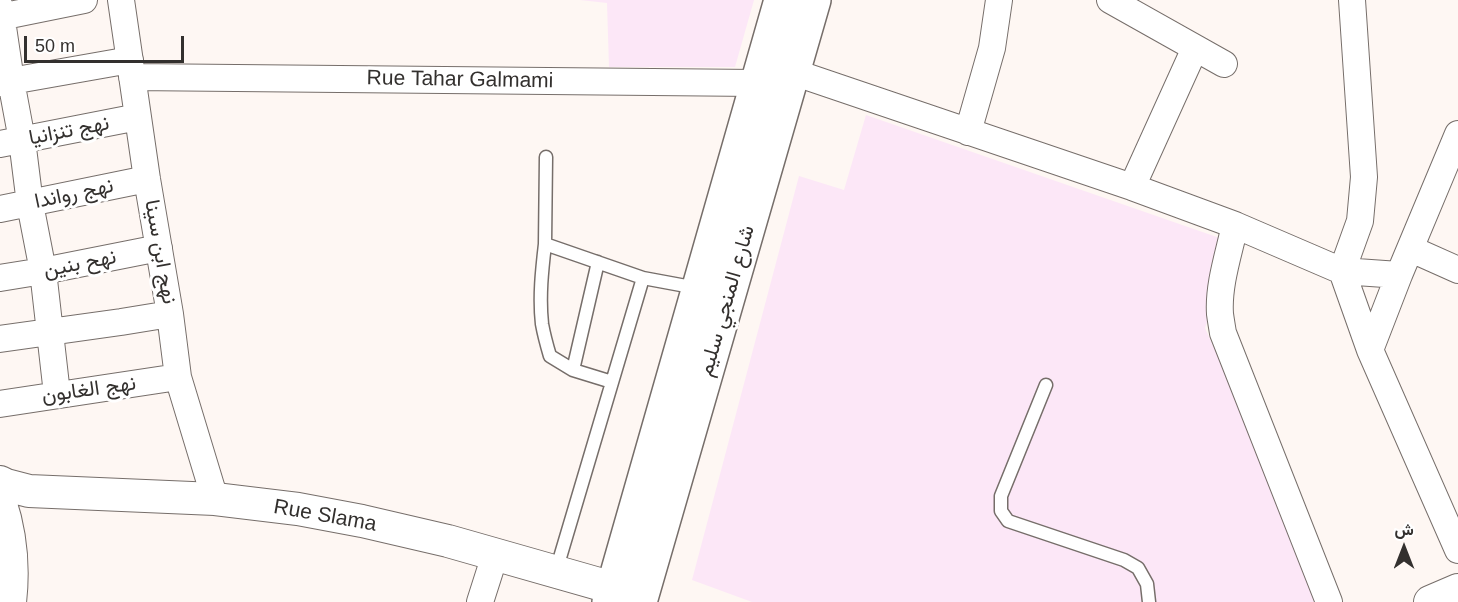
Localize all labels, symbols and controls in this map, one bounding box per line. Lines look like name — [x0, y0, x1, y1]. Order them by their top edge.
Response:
scale bar — [27, 24, 188, 62]
text: 50 m — [35, 36, 75, 56]
street label: Rue Tahar Galmami — [366, 66, 554, 94]
street label: نهج تنزانيا — [27, 111, 111, 151]
street label: نهج رواندا — [32, 173, 116, 215]
street label: نهج ابن سينا — [138, 198, 182, 306]
street label: شارع المنجي سليم — [693, 223, 761, 379]
street label: نهح بنين — [42, 245, 118, 283]
street label: نهج الغابون — [40, 371, 138, 409]
street label: Rue Slama — [272, 495, 378, 537]
north arrow — [1374, 518, 1434, 578]
text: ش — [1394, 521, 1414, 538]

